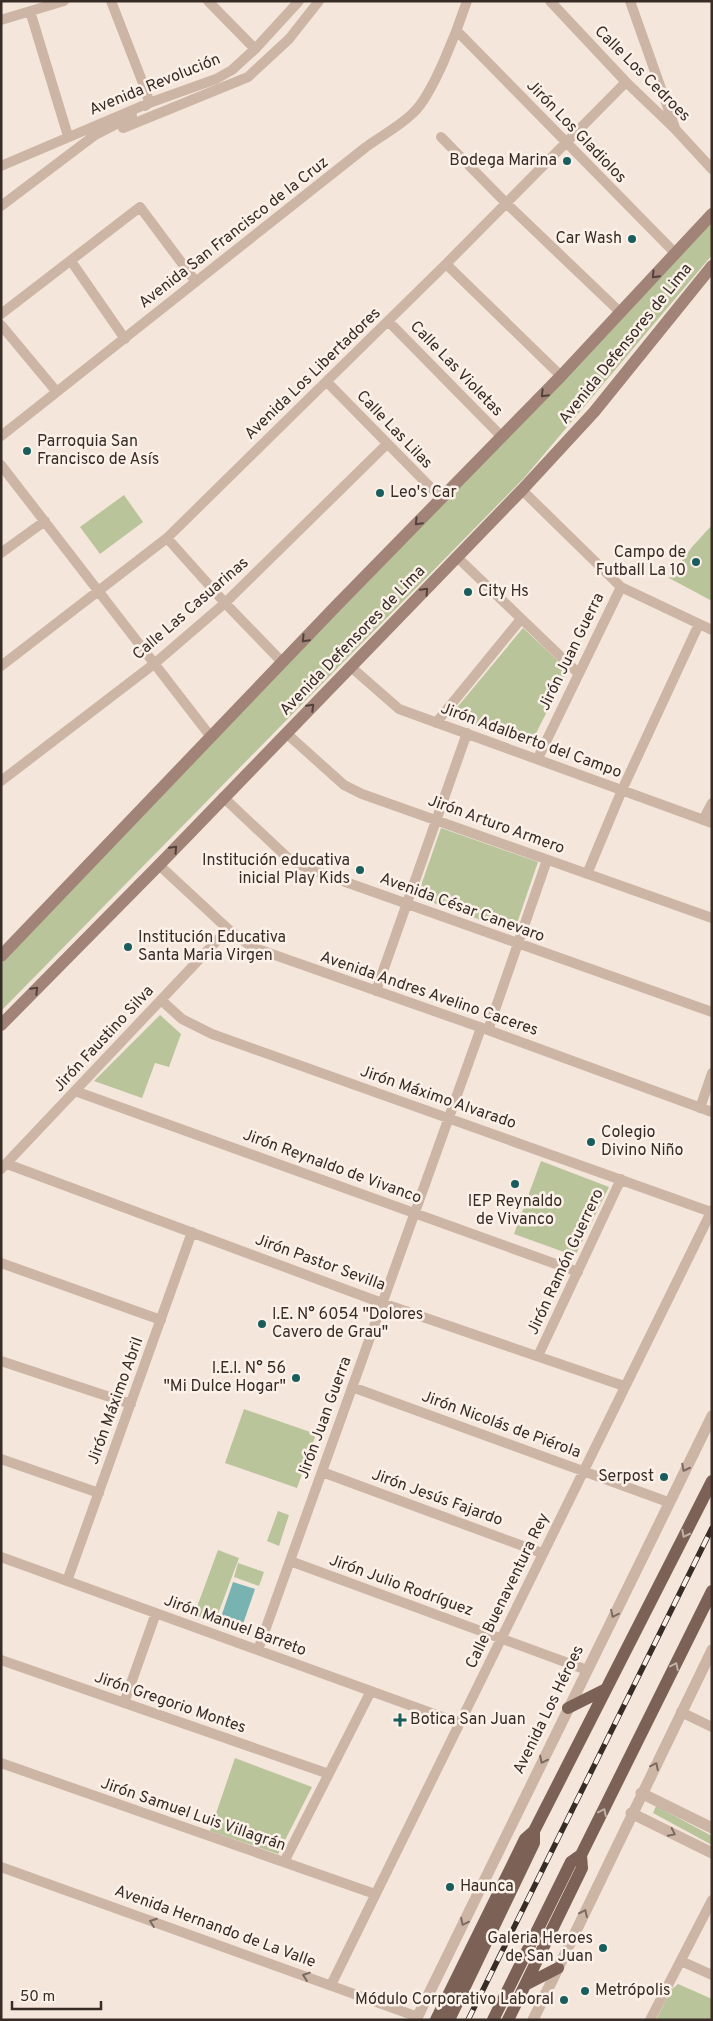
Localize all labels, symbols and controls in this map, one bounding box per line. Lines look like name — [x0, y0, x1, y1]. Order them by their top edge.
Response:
street label: Calle Los Cedroes — [590, 22, 694, 126]
street label: Avenida Revolución — [86, 50, 224, 120]
street label: Jirón Los Gladiolos — [522, 76, 630, 188]
place label: Bodega Marina — [449, 151, 557, 171]
street label: Avenida San Francisco de la Cruz — [135, 153, 333, 313]
marker: Bodega Marina — [561, 155, 573, 167]
place label: Car Wash — [555, 229, 622, 249]
marker: Car Wash — [626, 233, 638, 245]
street label: Avenida Defensores de Lima — [555, 260, 697, 428]
one-way arrow — [652, 269, 661, 278]
street label: Avenida Los Libertadores — [241, 304, 385, 444]
street label: Calle Las Violetas — [405, 317, 507, 421]
street label: Calle Las Lilas — [352, 387, 436, 473]
one-way arrow — [541, 388, 550, 397]
place label: Parroquia San Francisco de Asís — [37, 432, 159, 470]
marker: Parroquia San Francisco de Asís — [21, 445, 33, 457]
place label: Leo's Car — [390, 483, 457, 503]
marker: Leo's Car — [374, 487, 386, 499]
one-way arrow — [415, 516, 424, 525]
place label: Campo de Futball La 10 — [596, 543, 686, 581]
street label: Calle Las Casuarinas — [129, 553, 253, 665]
marker: Campo de Futball La 10 — [690, 556, 702, 568]
street label: Avenida Defensores de Lima — [276, 562, 430, 720]
place label: City Hs — [478, 582, 529, 602]
marker: City Hs — [462, 586, 474, 598]
one-way arrow — [419, 588, 428, 597]
street label: Jirón Juan Guerra — [535, 590, 609, 714]
one-way arrow — [302, 633, 311, 642]
street label: Jirón Adalberto del Campo — [438, 699, 624, 783]
one-way arrow — [305, 704, 314, 713]
street label: Jirón Arturo Armero — [425, 791, 567, 859]
one-way arrow — [168, 846, 177, 855]
place label: Institución educativa inicial Play Kids — [202, 851, 350, 889]
marker: Institución educativa inicial Play Kids — [354, 864, 366, 876]
street label: Avenida César Canevaro — [377, 869, 547, 947]
place label: Institución Educativa Santa Maria Virgen — [138, 928, 286, 966]
marker: Institución Educativa Santa Maria Virgen — [122, 941, 134, 953]
street label: Avenida Andres Avelino Caceres — [317, 947, 541, 1041]
street label: Jirón Faustino Silva — [49, 981, 159, 1097]
one-way arrow — [29, 986, 38, 995]
street label: Jirón Máximo Alvarado — [357, 1062, 519, 1134]
place label: Colegio Divino Niño — [601, 1123, 684, 1161]
street label: Jirón Reynaldo de Vivanco — [240, 1125, 424, 1209]
marker: Colegio Divino Niño — [585, 1136, 597, 1148]
marker: IEP Reynaldo de Vivanco — [509, 1178, 521, 1190]
street label: Jirón Ramón Guerrero — [523, 1186, 609, 1338]
place label: IEP Reynaldo de Vivanco — [468, 1192, 562, 1230]
street label: Jirón Pastor Sevilla — [252, 1230, 388, 1296]
place label: I.E. N° 6054 "Dolores Cavero de Grau" — [272, 1305, 423, 1343]
marker: I.E. N° 6054 "Dolores Cavero de Grau" — [256, 1318, 268, 1330]
street label: Jirón Máximo Abril — [84, 1335, 148, 1467]
street label: Jirón Juan Guerra — [294, 1354, 356, 1482]
place label: I.E.I. N° 56 "Mi Dulce Hogar" — [163, 1359, 286, 1397]
marker: I.E.I. N° 56 "Mi Dulce Hogar" — [290, 1372, 302, 1384]
street label: Jirón Nicolás de Piérola — [419, 1387, 583, 1463]
one-way arrow — [681, 1463, 691, 1472]
street label: Jirón Jesús Fajardo — [369, 1465, 505, 1531]
place label: Serpost — [598, 1467, 654, 1487]
marker: Serpost — [658, 1471, 670, 1483]
street label: Calle Buenaventura Rey — [462, 1510, 554, 1672]
one-way arrow — [681, 1529, 691, 1538]
street label: Jirón Julio Rodríguez — [326, 1551, 476, 1621]
street label: Jirón Manuel Barreto — [161, 1591, 309, 1661]
one-way arrow — [609, 1609, 620, 1618]
street label: Avenida Los Héroes — [509, 1642, 589, 1778]
one-way arrow — [669, 1662, 679, 1671]
street label: Jirón Gregorio Montes — [92, 1668, 248, 1738]
place label: Botica San Juan — [410, 1710, 526, 1730]
marker: Botica San Juan — [394, 1714, 406, 1726]
one-way arrow — [539, 1755, 549, 1764]
one-way arrow — [648, 1762, 659, 1771]
street label: Jirón Samuel Luis Villagrán — [98, 1774, 288, 1856]
one-way arrow — [597, 1808, 607, 1817]
one-way arrow — [666, 1827, 675, 1837]
place label: Haunca — [460, 1877, 514, 1897]
street label: Avenida Hernando de La Valle — [112, 1881, 318, 1973]
marker: Haunca — [444, 1881, 456, 1893]
one-way arrow — [578, 1909, 588, 1918]
one-way arrow — [149, 1917, 158, 1927]
one-way arrow — [460, 1917, 470, 1926]
place label: Galeria Heroes de San Juan — [487, 1929, 593, 1967]
marker: Galeria Heroes de San Juan — [597, 1942, 609, 1954]
one-way arrow — [302, 1972, 311, 1982]
scale bar — [12, 1978, 101, 2010]
place label: Metrópolis — [595, 1981, 671, 2001]
marker: Metrópolis — [579, 1985, 591, 1997]
text: 50 m — [20, 1988, 55, 2007]
place label: Módulo Corporativo Laboral — [355, 1990, 554, 2010]
marker: Módulo Corporativo Laboral — [558, 1994, 570, 2006]

